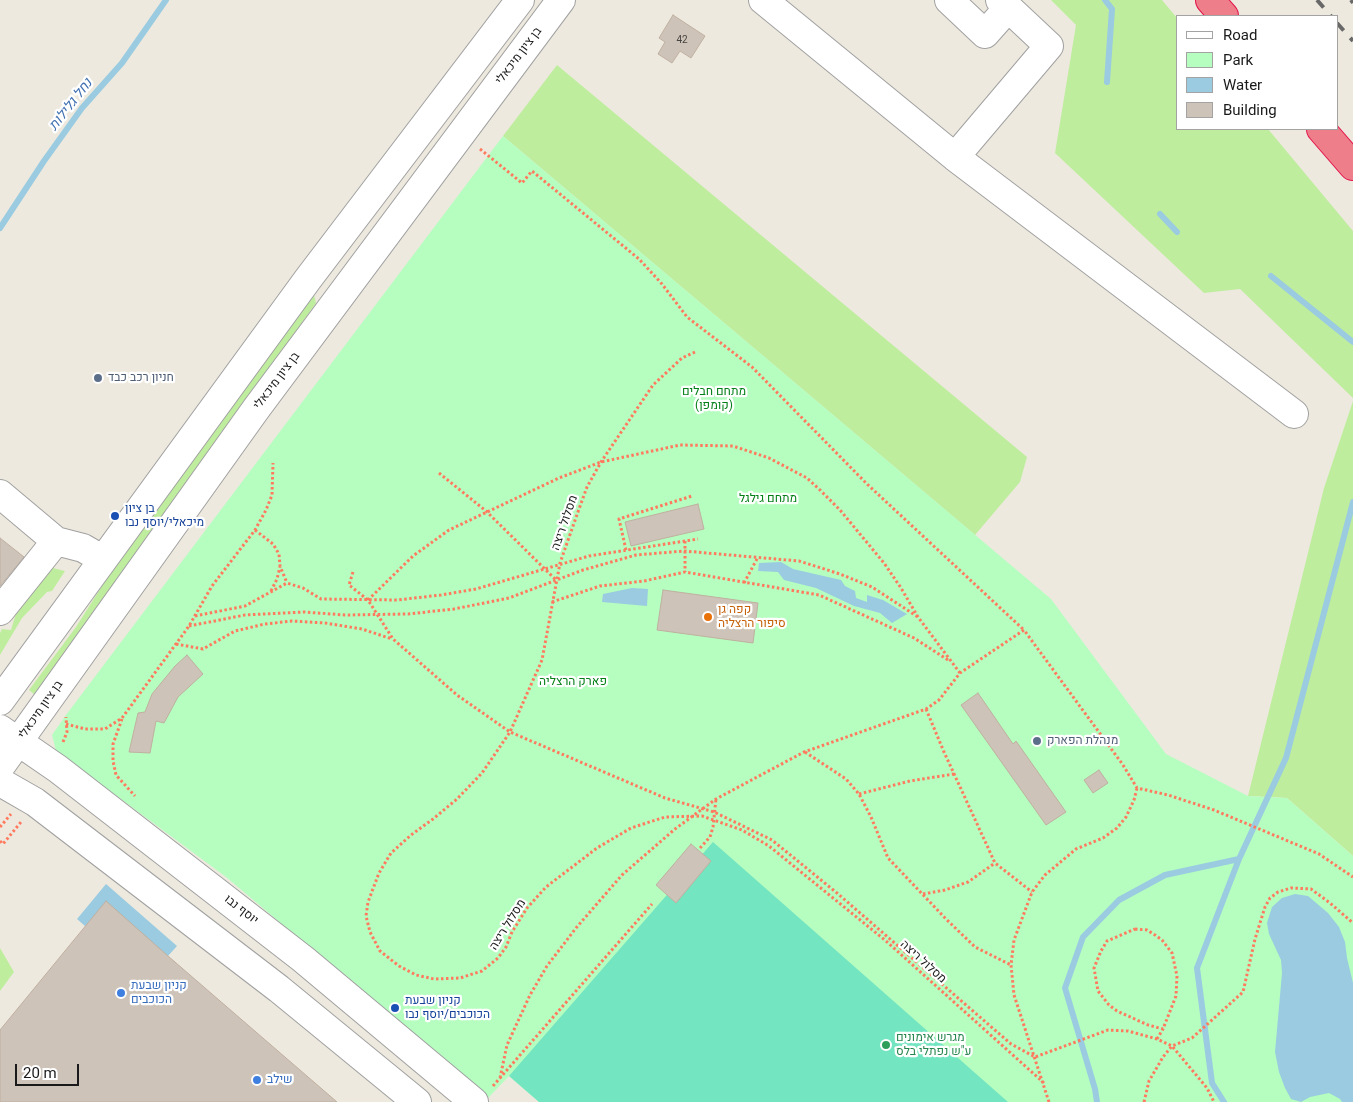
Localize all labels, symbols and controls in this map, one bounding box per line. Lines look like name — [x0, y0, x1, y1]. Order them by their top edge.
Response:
legend — [1176, 15, 1338, 130]
street label: בן ציון מיכאלי — [493, 24, 545, 88]
text: Road — [1223, 26, 1257, 44]
house number: 42 — [676, 34, 688, 46]
text: Park — [1223, 51, 1253, 69]
water label: נחל גלילות — [46, 76, 96, 134]
text: Water — [1223, 76, 1262, 94]
text: Building — [1223, 101, 1277, 119]
street label: בן ציון מיכאלי — [251, 349, 303, 413]
place label: חניון רכב כבד — [108, 371, 174, 385]
marker: חניון רכב כבד — [92, 372, 104, 384]
park label: מתחם חבלים (קומפן) — [682, 385, 746, 413]
park label: מתחם גילגל — [739, 492, 797, 506]
street label: מסלול ריצה — [549, 494, 581, 552]
place label: בן ציון מיכאלי/יוסף נבו — [125, 502, 204, 530]
marker: בן ציון מיכאלי/יוסף נבו — [109, 510, 121, 522]
place label: קפה גן סיפור הרצליה — [718, 603, 786, 631]
marker: קפה גן סיפור הרצליה — [702, 611, 714, 623]
park label: פארק הרצליה — [539, 675, 607, 689]
street label: בן ציון מיכאלי — [16, 678, 66, 742]
place label: מנהלת הפארק — [1047, 734, 1118, 748]
marker: מנהלת הפארק — [1031, 735, 1043, 747]
street label: יוסף נבו — [221, 892, 261, 928]
street label: מסלול ריצה — [487, 897, 529, 953]
street label: מסלול ריצה — [897, 938, 949, 986]
place label: קניון שבעת הכוכבים — [131, 979, 187, 1007]
marker: קניון שבעת הכוכבים — [115, 987, 127, 999]
place label: קניון שבעת הכוכבים/יוסף נבו — [405, 994, 490, 1022]
marker: קניון שבעת הכוכבים/יוסף נבו — [389, 1002, 401, 1014]
place label: מגרש אימונים ע"ש נפתלי בלס — [896, 1031, 972, 1059]
marker: מגרש אימונים ע"ש נפתלי בלס — [880, 1039, 892, 1051]
scale bar — [18, 1054, 81, 1086]
text: 20 m — [23, 1064, 57, 1082]
place label: שילב — [267, 1073, 293, 1087]
marker: שילב — [251, 1074, 263, 1086]

